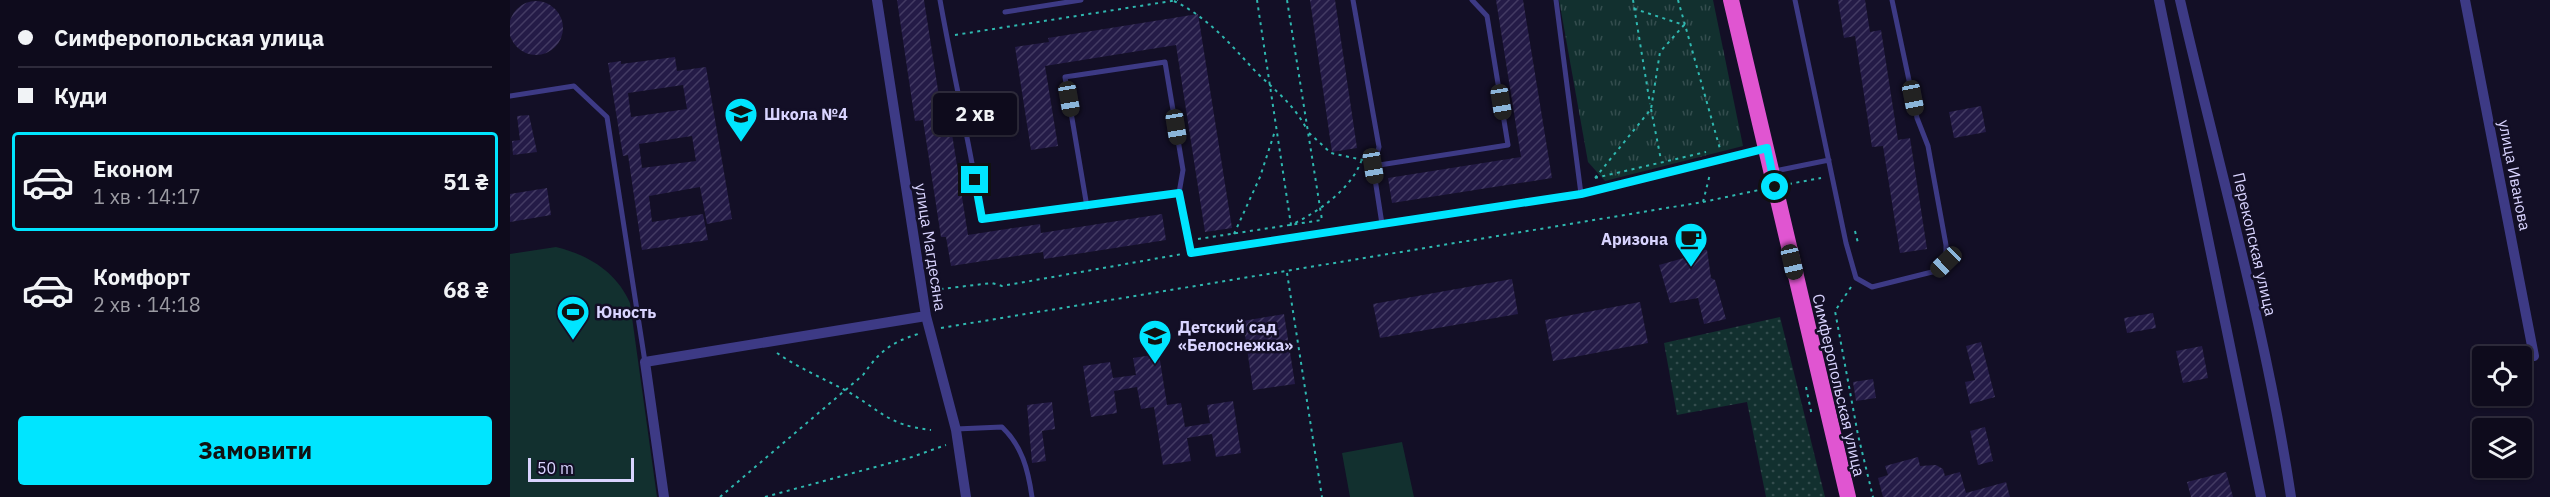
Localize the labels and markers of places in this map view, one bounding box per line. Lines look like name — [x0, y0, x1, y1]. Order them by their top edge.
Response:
school or university icon: Школа №4 — [723, 96, 759, 143]
place label: Школа №4 — [764, 104, 848, 124]
cafe icon: Аризона — [1673, 221, 1709, 268]
place label: Аризона — [1601, 229, 1668, 249]
sports icon: Юность — [555, 294, 591, 341]
place label: Юность — [596, 302, 656, 322]
place label: Детский сад «Белоснежка» — [1178, 317, 1293, 355]
school or university icon: Детский сад «Белоснежка» — [1137, 318, 1173, 365]

